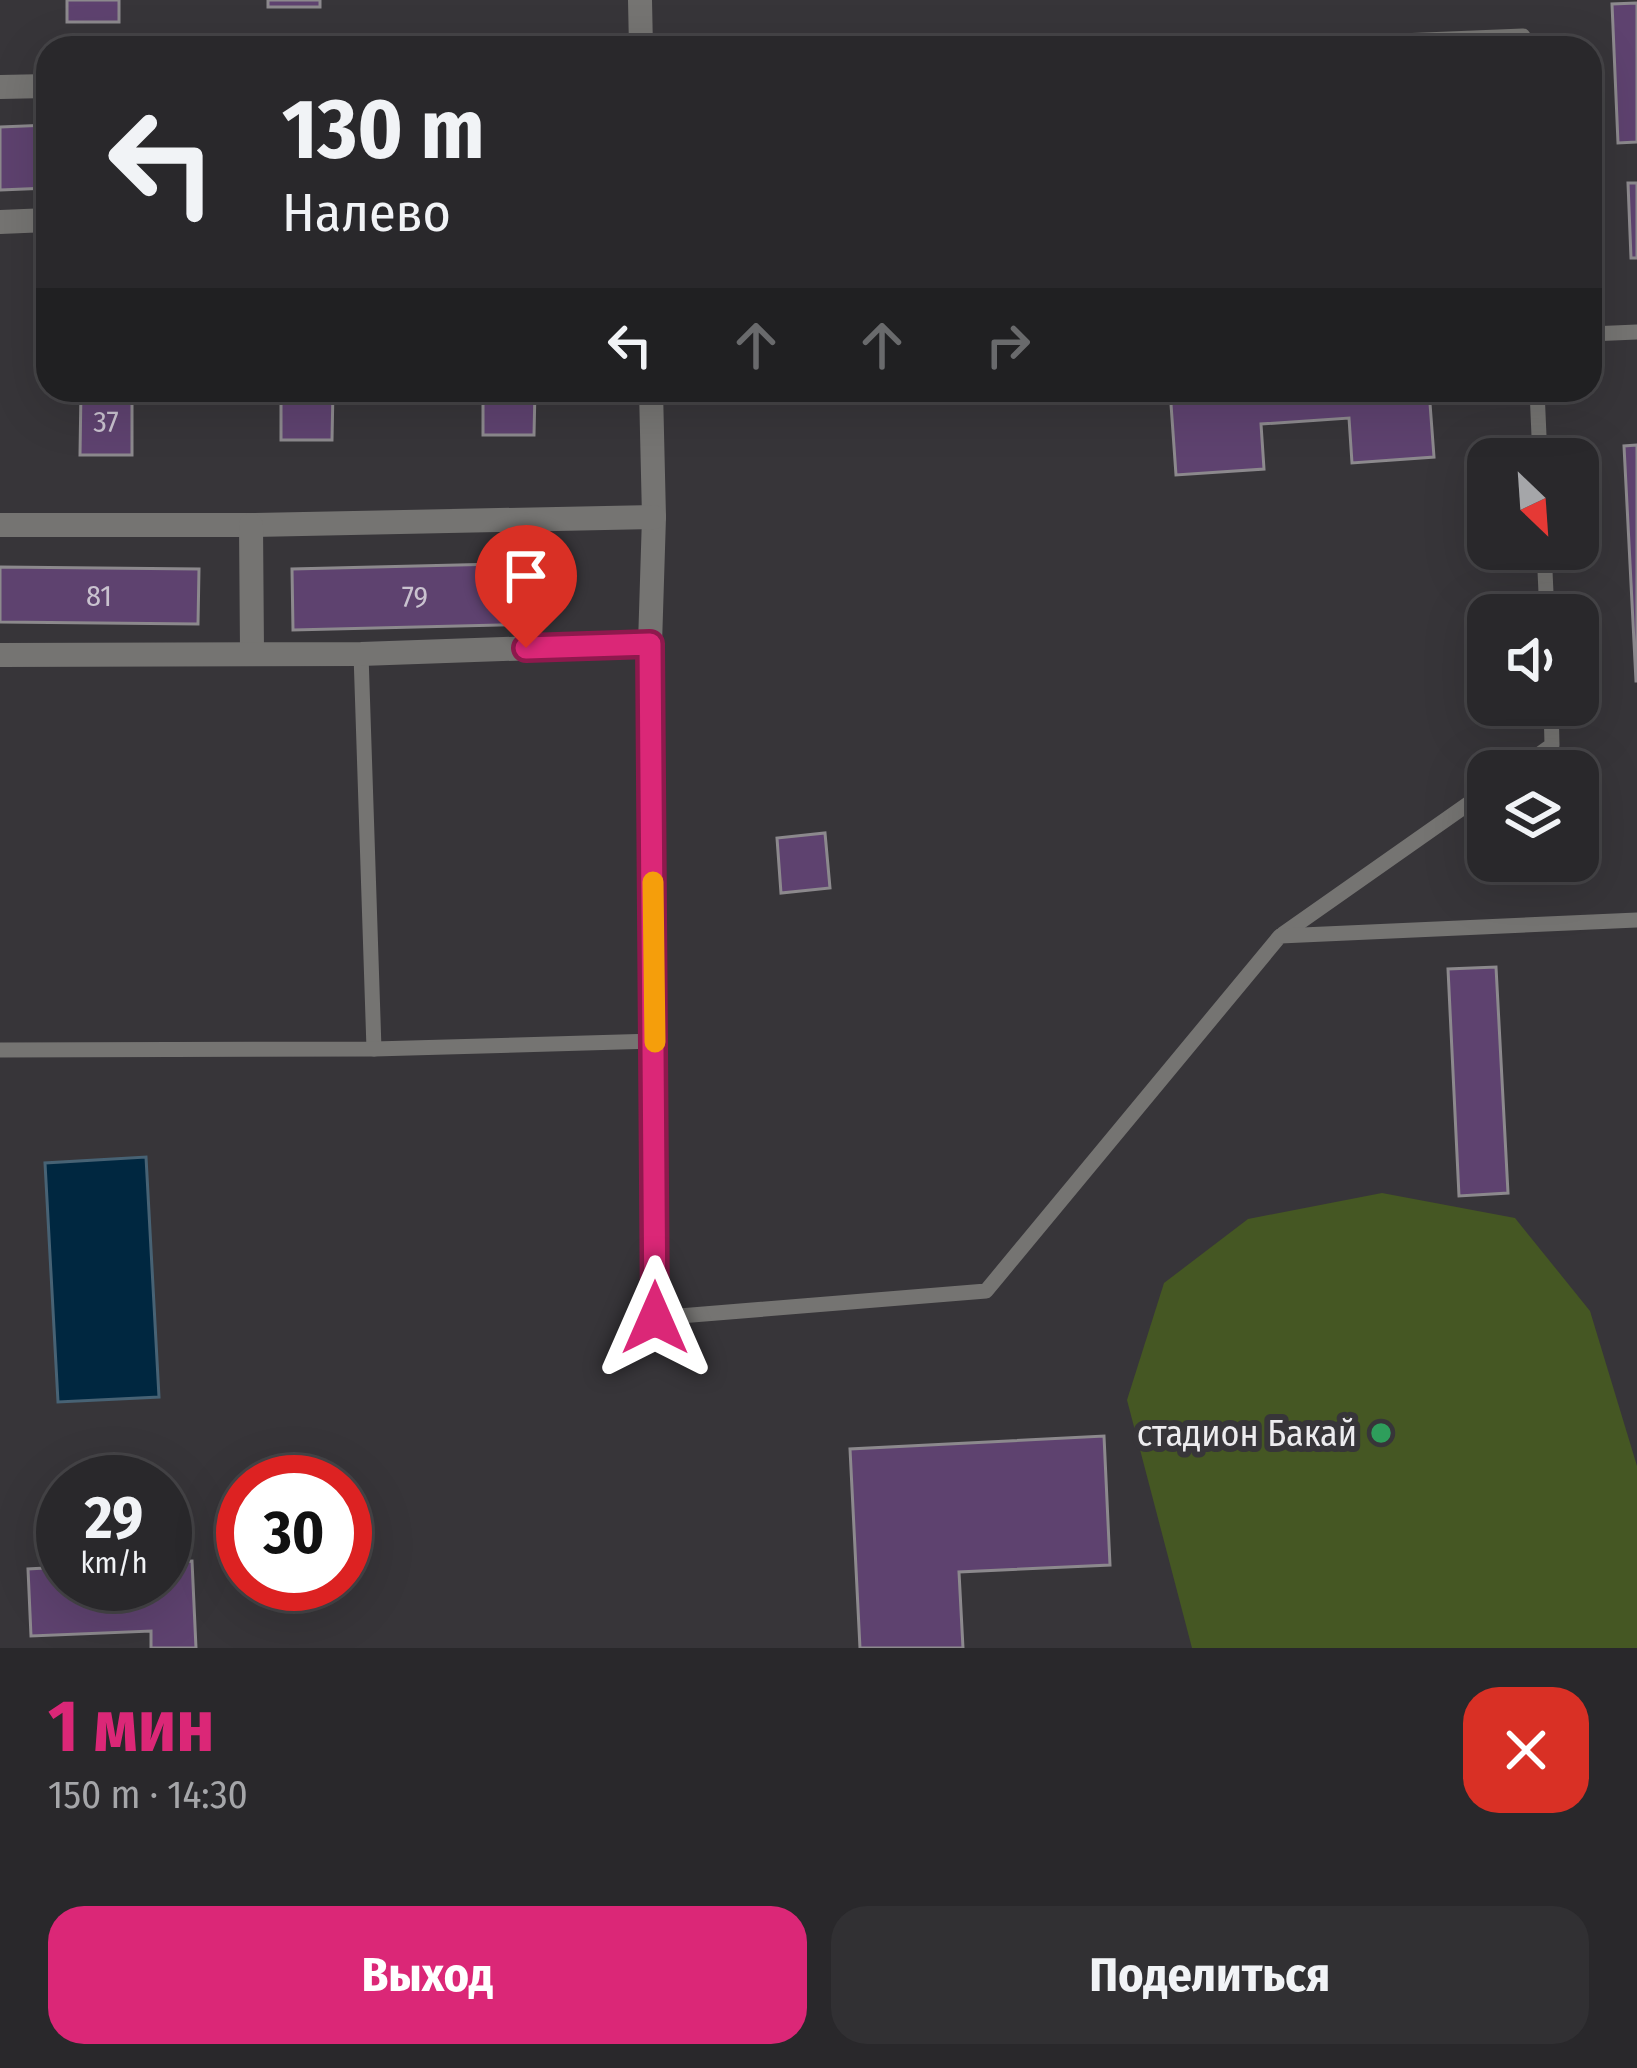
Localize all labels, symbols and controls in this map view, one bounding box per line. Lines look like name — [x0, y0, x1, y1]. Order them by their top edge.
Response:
text: 130 m — [282, 79, 485, 180]
icon: left — [84, 84, 240, 240]
text: Налево — [282, 181, 451, 245]
icon: left — [597, 312, 663, 378]
icon: ahead — [723, 312, 789, 378]
icon: ahead — [849, 312, 915, 378]
icon: right — [975, 312, 1041, 378]
house number: 37 — [93, 404, 119, 440]
north arrow — [1467, 438, 1599, 570]
map controls — [1467, 438, 1599, 882]
pin — [475, 525, 577, 648]
icon: arrive — [493, 543, 559, 609]
house number: 81 — [86, 578, 112, 614]
house number: 79 — [402, 579, 428, 615]
button: sound — [1467, 594, 1599, 726]
button: layers — [1467, 750, 1599, 882]
position arrow — [592, 1255, 718, 1381]
place label: стадион Бакай — [1137, 1412, 1357, 1456]
marker: стадион Бакай — [1368, 1420, 1394, 1446]
speed limit sign: 30 — [216, 1455, 372, 1611]
text: 29 — [85, 1482, 143, 1554]
text: km/h — [81, 1545, 147, 1581]
text: 1 мин — [48, 1684, 214, 1770]
button: close — [1463, 1687, 1589, 1813]
text: 150 m · 14:30 — [48, 1772, 248, 1818]
button: Выход — [48, 1906, 807, 2044]
button: Поделиться — [831, 1906, 1589, 2044]

